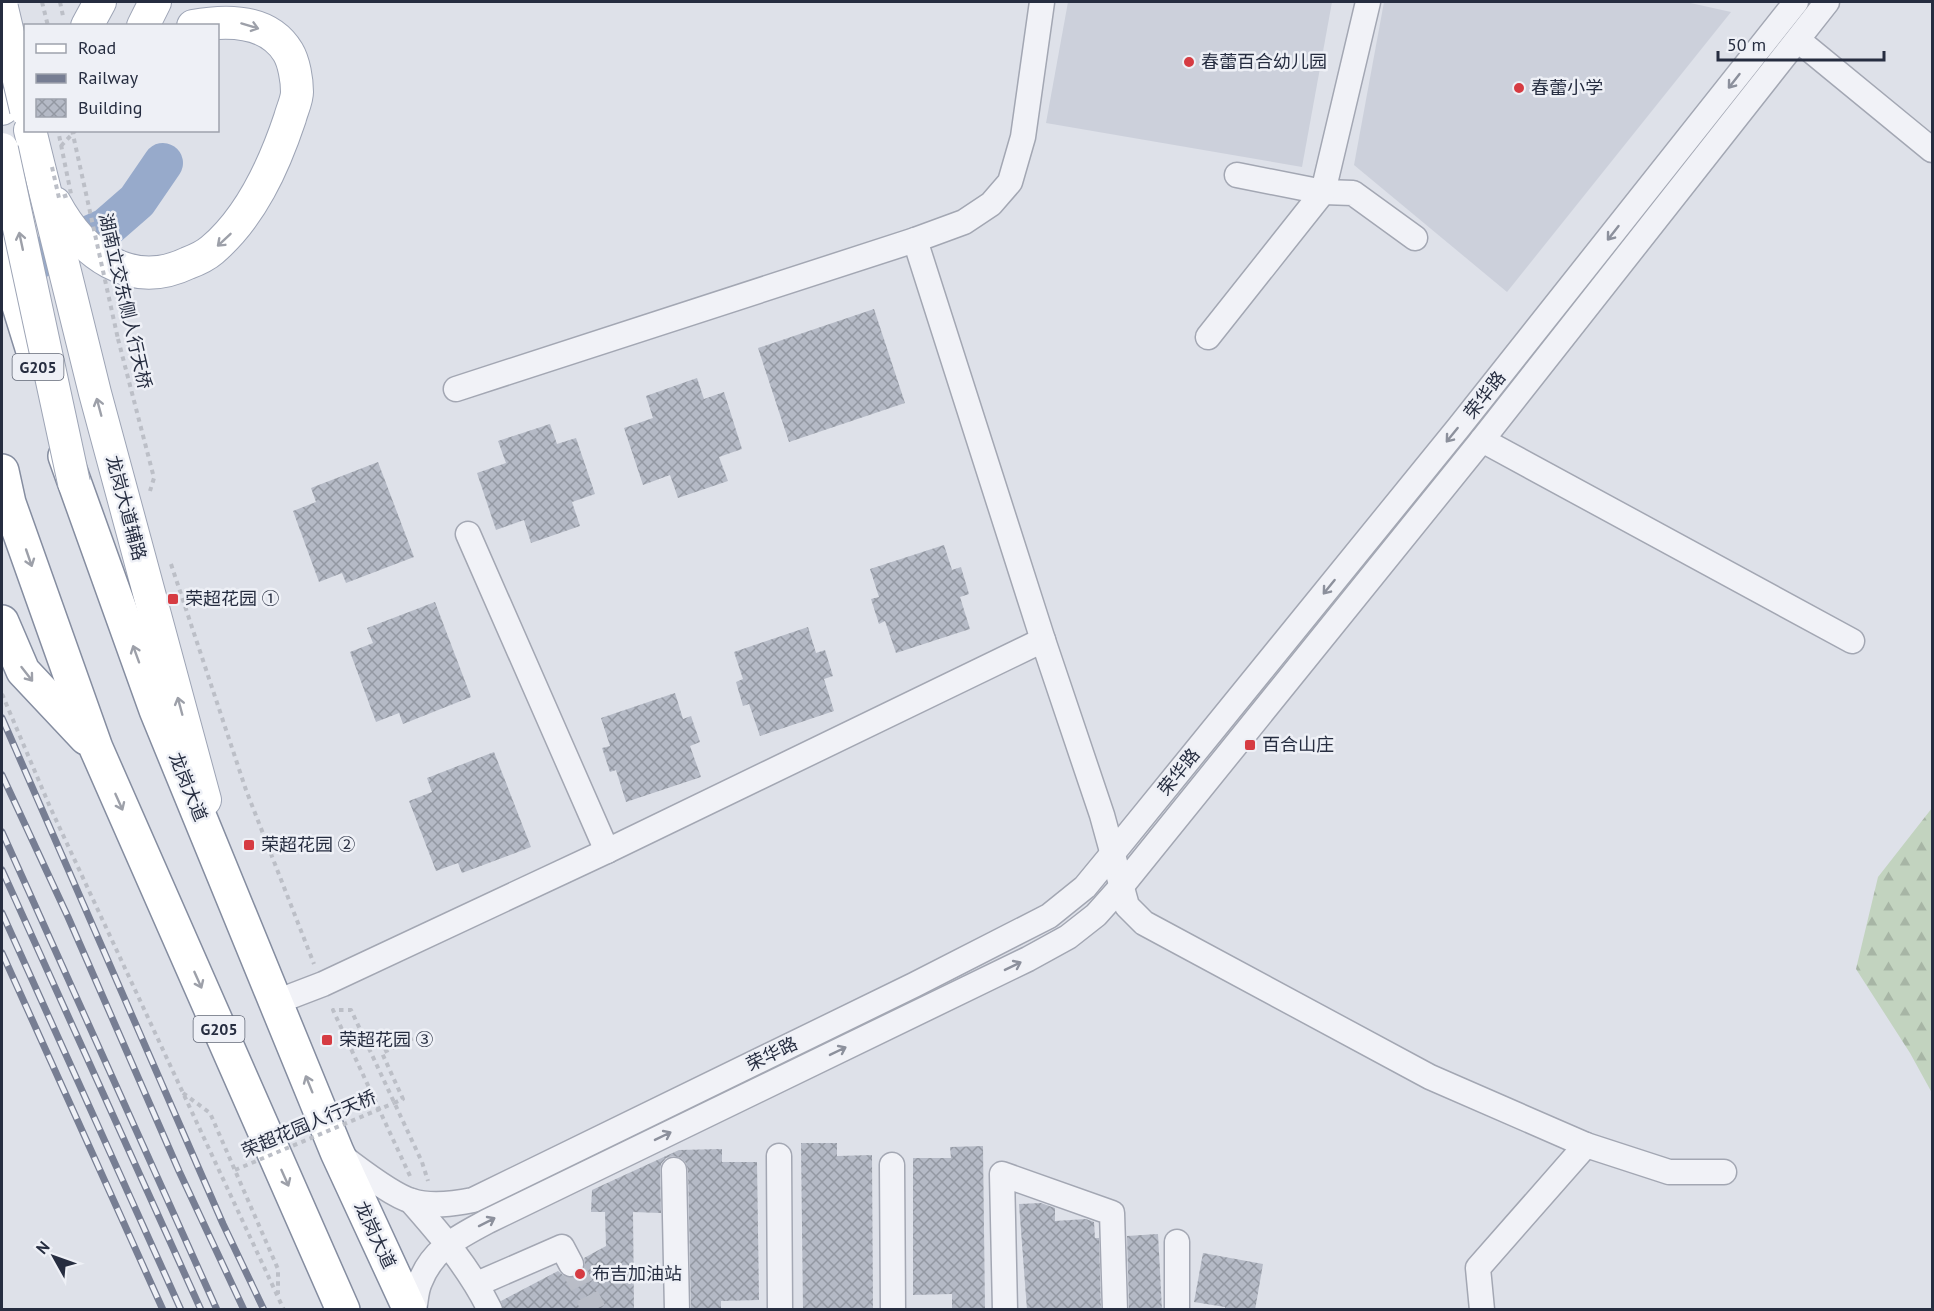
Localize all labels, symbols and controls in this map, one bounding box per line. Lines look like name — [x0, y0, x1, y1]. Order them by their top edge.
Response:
one-way arrow — [240, 21, 259, 32]
legend — [24, 24, 219, 132]
scale bar — [1718, 24, 1884, 62]
text: 50 m — [1727, 33, 1766, 56]
text: Road — [78, 36, 116, 59]
place label: 春蕾百合幼儿园 — [1201, 50, 1327, 73]
marker: 春蕾百合幼儿园 — [1182, 55, 1196, 69]
text: Railway — [78, 66, 139, 89]
one-way arrow — [1727, 72, 1740, 88]
place label: 春蕾小学 — [1531, 76, 1603, 99]
marker: 春蕾小学 — [1512, 81, 1526, 95]
text: Building — [78, 96, 142, 119]
street label: 湖南立交东侧人行天桥 — [94, 211, 157, 391]
one-way arrow — [1606, 225, 1619, 241]
one-way arrow — [15, 231, 26, 251]
one-way arrow — [216, 232, 231, 247]
road number: G205 — [12, 354, 63, 380]
street label: 荣华路 — [1459, 366, 1510, 423]
one-way arrow — [93, 398, 104, 417]
one-way arrow — [1446, 427, 1459, 443]
street label: 龙岗大道辅路 — [101, 453, 152, 563]
one-way arrow — [24, 548, 35, 567]
one-way arrow — [1323, 579, 1336, 595]
place label: 荣超花园 ① — [185, 587, 280, 610]
marker: 荣超花园 ① — [166, 592, 180, 606]
one-way arrow — [130, 646, 141, 664]
one-way arrow — [21, 666, 34, 682]
one-way arrow — [173, 697, 185, 716]
place label: 百合山庄 — [1262, 733, 1334, 756]
marker: 百合山庄 — [1243, 738, 1257, 752]
street label: 荣华路 — [1153, 743, 1205, 800]
street label: 龙岗大道 — [164, 749, 213, 824]
one-way arrow — [114, 792, 126, 810]
place label: 荣超花园 ② — [261, 833, 356, 856]
marker: 荣超花园 ② — [242, 838, 256, 852]
one-way arrow — [1004, 959, 1022, 971]
one-way arrow — [193, 971, 204, 989]
road number: G205 — [194, 1016, 244, 1042]
place label: 荣超花园 ③ — [339, 1028, 434, 1051]
street label: 荣华路 — [742, 1031, 801, 1076]
marker: 荣超花园 ③ — [320, 1033, 334, 1047]
one-way arrow — [829, 1045, 847, 1056]
one-way arrow — [303, 1075, 314, 1093]
street label: 荣超花园人行天桥 — [238, 1085, 380, 1162]
one-way arrow — [653, 1130, 671, 1142]
one-way arrow — [280, 1169, 291, 1187]
street label: 龙岗大道 — [350, 1197, 401, 1272]
one-way arrow — [478, 1215, 496, 1227]
north arrow — [24, 1227, 84, 1287]
text: N — [31, 1237, 54, 1258]
place label: 布吉加油站 — [592, 1262, 682, 1285]
marker: 布吉加油站 — [573, 1267, 587, 1281]

